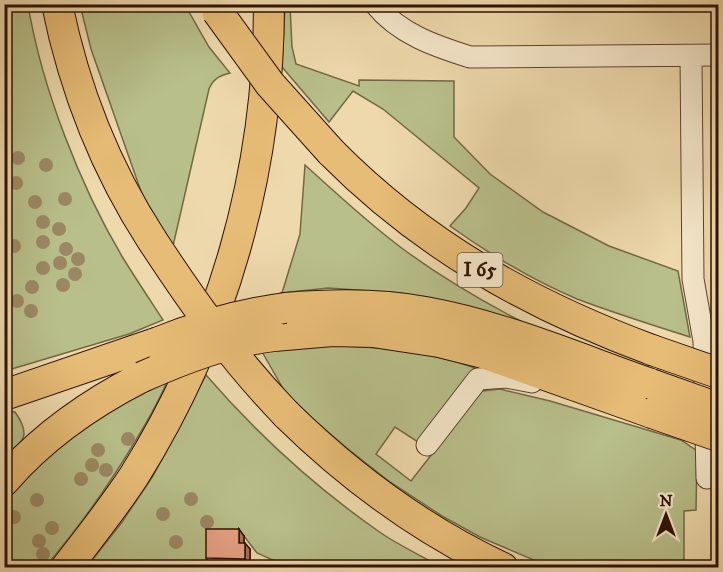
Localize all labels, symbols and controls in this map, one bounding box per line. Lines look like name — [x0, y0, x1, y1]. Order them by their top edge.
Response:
road number: I 65 — [458, 253, 502, 287]
north arrow — [636, 485, 696, 545]
text: N — [659, 491, 673, 511]

